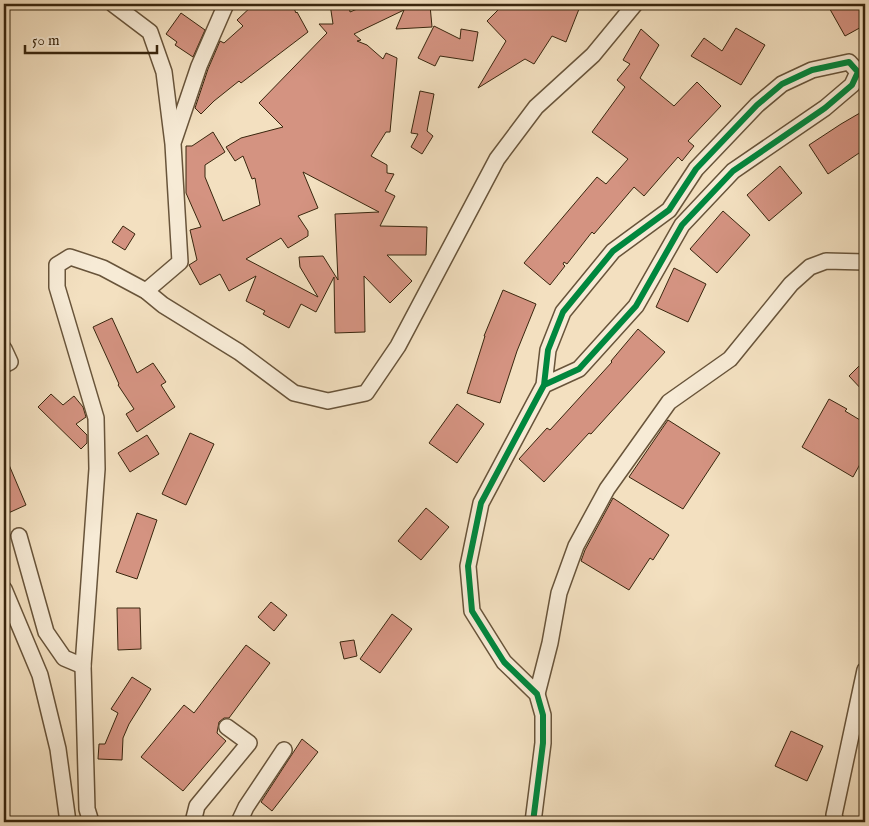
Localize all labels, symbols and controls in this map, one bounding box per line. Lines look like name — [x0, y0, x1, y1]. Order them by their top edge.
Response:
scale bar — [25, 22, 158, 54]
text: 50 m — [32, 31, 60, 50]

